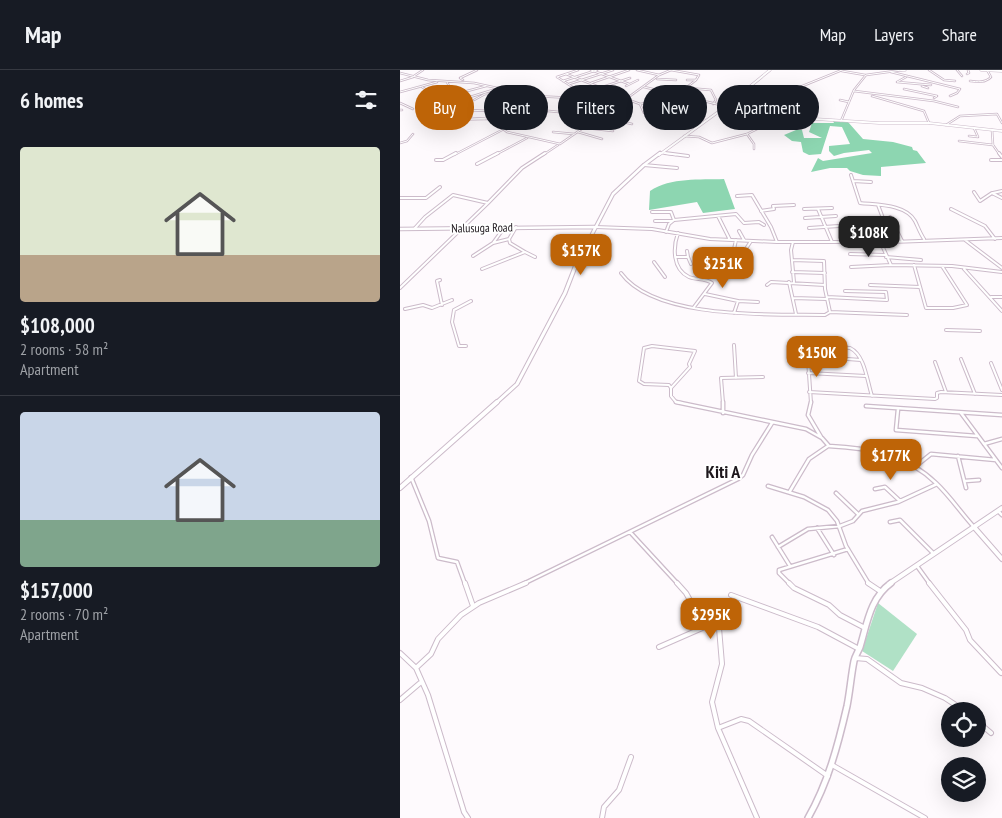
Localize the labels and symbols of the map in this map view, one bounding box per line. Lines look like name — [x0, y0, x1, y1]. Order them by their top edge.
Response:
pin: $108K — [834, 216, 904, 258]
street label: Nalusuga Road — [451, 219, 513, 236]
pin: $157K — [546, 234, 616, 276]
pin: $251K — [688, 246, 758, 289]
pin: $150K — [782, 336, 852, 378]
pin: $177K — [856, 438, 926, 481]
district label: Kiti A — [706, 460, 741, 483]
pin: $295K — [676, 598, 746, 640]

